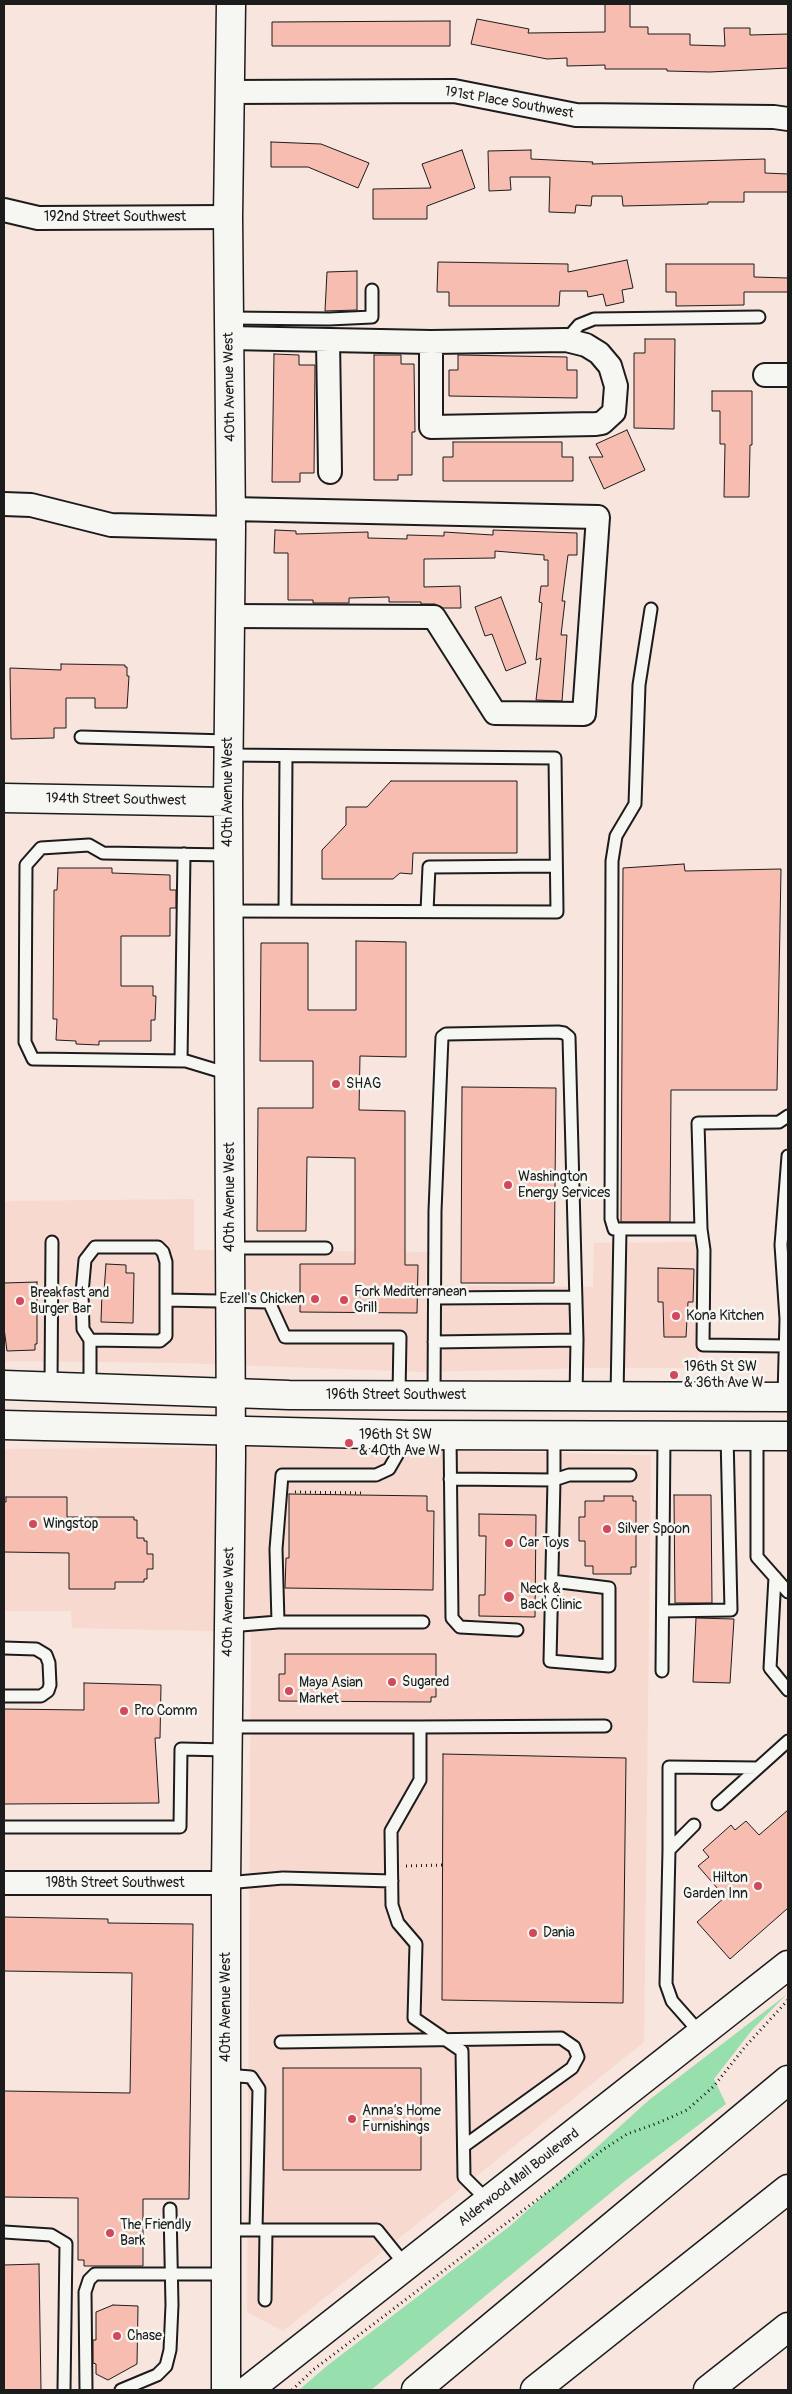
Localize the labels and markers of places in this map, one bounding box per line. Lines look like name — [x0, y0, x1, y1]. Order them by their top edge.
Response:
place label: SHAG — [346, 1076, 381, 1092]
marker: SHAG — [330, 1078, 342, 1090]
place label: Washington Energy Services — [518, 1169, 610, 1202]
marker: Washington Energy Services — [502, 1179, 514, 1191]
place label: Fork Mediterranean Grill — [354, 1284, 467, 1316]
place label: Breakfast and Burger Bar — [30, 1285, 109, 1318]
place label: Ezell's Chicken — [219, 1291, 305, 1307]
marker: Ezell's Chicken — [309, 1293, 321, 1305]
marker: Fork Mediterranean Grill — [338, 1294, 350, 1306]
marker: Breakfast and Burger Bar — [14, 1295, 26, 1307]
place label: Kona Kitchen — [686, 1308, 764, 1324]
marker: Kona Kitchen — [670, 1310, 682, 1322]
place label: 196th St SW & 36th Ave W — [684, 1359, 763, 1391]
marker: 196th St SW & 36th Ave W — [668, 1369, 680, 1381]
place label: 196th St SW & 40th Ave W — [359, 1427, 440, 1460]
marker: 196th St SW & 40th Ave W — [343, 1437, 355, 1449]
place label: Wingstop — [43, 1516, 98, 1532]
marker: Wingstop — [27, 1518, 39, 1530]
place label: Silver Spoon — [617, 1521, 690, 1537]
marker: Silver Spoon — [601, 1523, 613, 1535]
place label: Car Toys — [519, 1535, 569, 1551]
marker: Car Toys — [503, 1537, 515, 1549]
place label: Neck & Back Clinic — [520, 1581, 582, 1614]
marker: Neck & Back Clinic — [502, 1590, 516, 1604]
place label: Sugared — [402, 1674, 449, 1690]
place label: Maya Asian Market — [299, 1675, 363, 1708]
marker: Sugared — [386, 1676, 398, 1688]
marker: Maya Asian Market — [283, 1685, 295, 1697]
place label: Pro Comm — [134, 1703, 197, 1719]
marker: Pro Comm — [118, 1705, 130, 1717]
place label: Hilton Garden Inn — [683, 1870, 748, 1902]
marker: Hilton Garden Inn — [752, 1880, 764, 1892]
place label: Dania — [543, 1925, 575, 1941]
marker: Dania — [527, 1927, 539, 1939]
place label: Anna’s Home Furnishings — [362, 2103, 441, 2136]
marker: Anna’s Home Furnishings — [346, 2113, 358, 2125]
place label: The Friendly Bark — [120, 2217, 191, 2250]
marker: The Friendly Bark — [104, 2227, 116, 2239]
place label: Chase — [127, 2328, 162, 2344]
marker: Chase — [111, 2330, 123, 2342]

